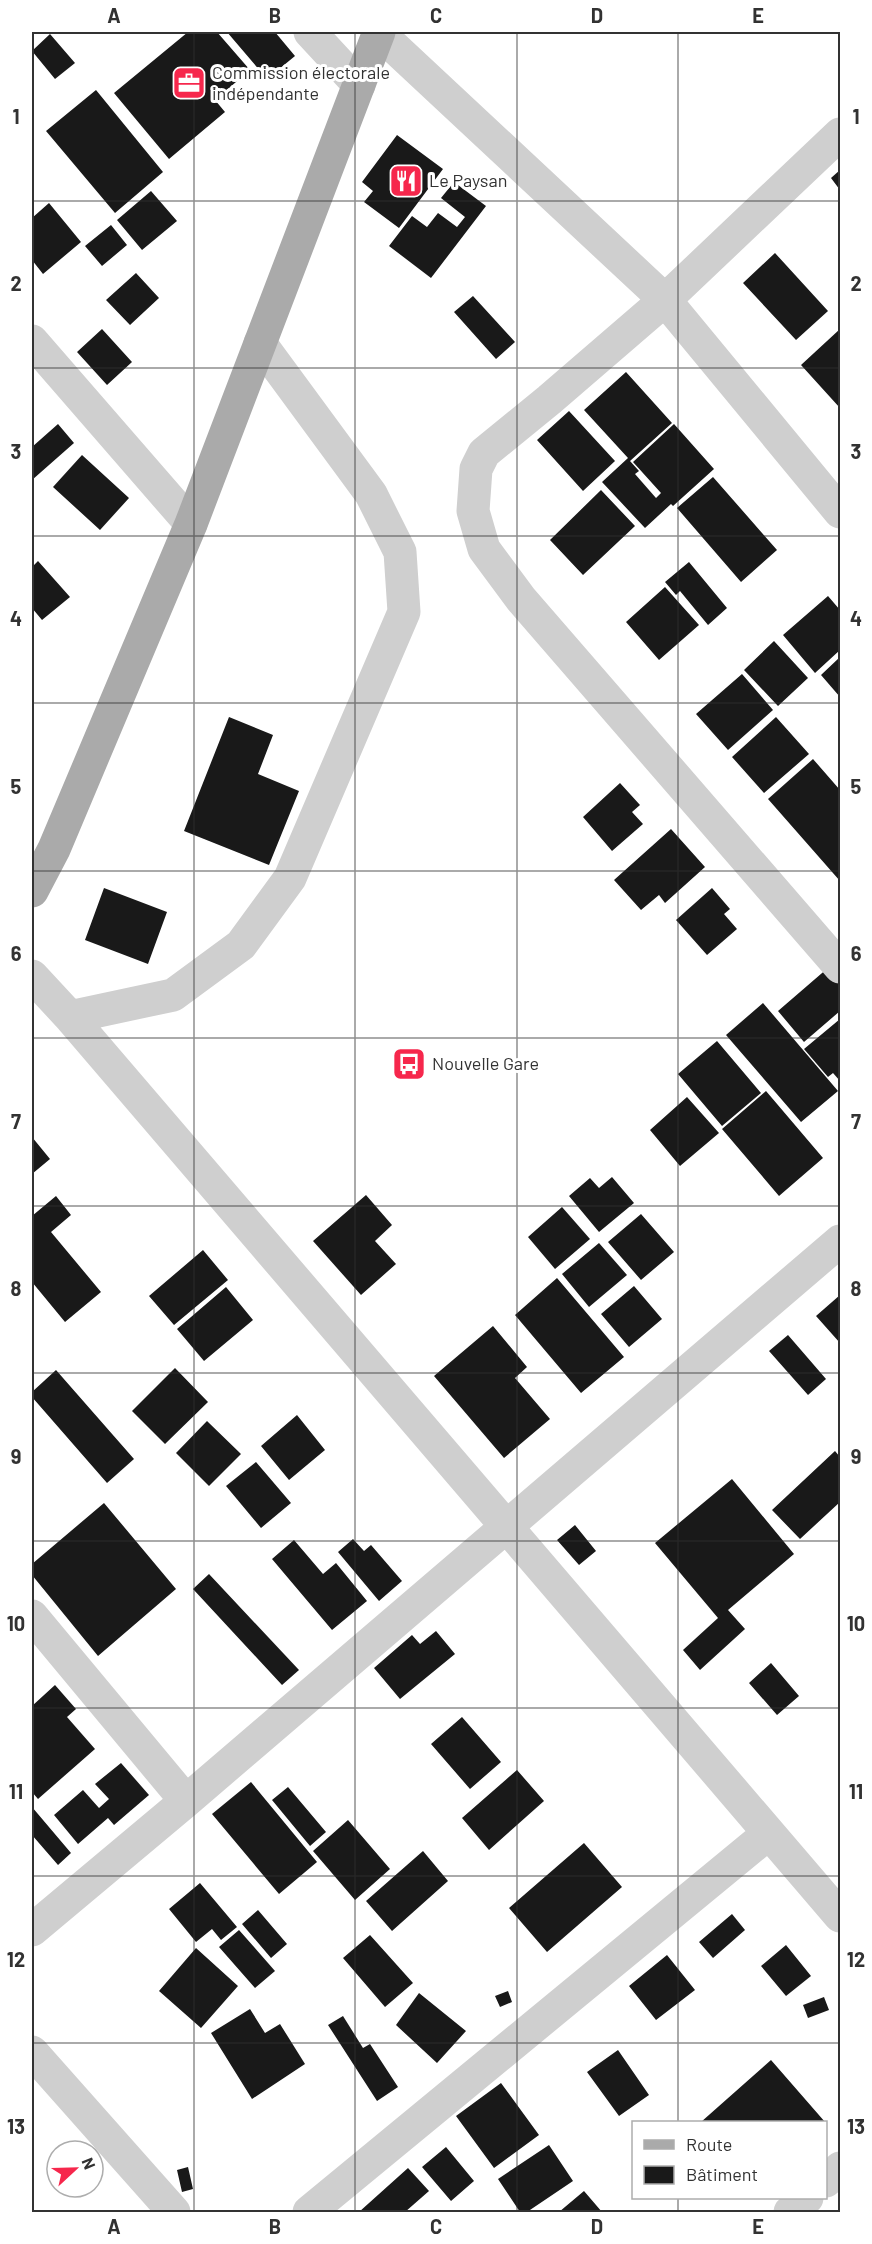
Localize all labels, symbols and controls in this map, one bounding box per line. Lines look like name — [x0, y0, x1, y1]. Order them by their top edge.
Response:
text: A — [107, 3, 121, 27]
text: B — [269, 3, 281, 27]
text: C — [430, 3, 442, 27]
text: D — [591, 3, 603, 27]
text: E — [752, 3, 764, 27]
place label: Commission électorale indépendante — [212, 61, 390, 104]
office icon: Commission électorale indépendante — [171, 65, 207, 101]
text: 1 — [12, 104, 20, 128]
text: 1 — [852, 104, 860, 128]
restaurant icon: Le Paysan — [388, 163, 424, 199]
place label: Le Paysan — [429, 169, 507, 191]
text: 2 — [10, 271, 22, 295]
text: 2 — [850, 271, 862, 295]
text: 3 — [11, 439, 21, 463]
text: 3 — [851, 439, 861, 463]
text: 4 — [10, 606, 22, 630]
text: 4 — [850, 606, 862, 630]
text: 5 — [11, 774, 22, 798]
text: 5 — [851, 774, 862, 798]
text: 6 — [11, 941, 22, 965]
text: 6 — [851, 941, 862, 965]
bus stop icon: Nouvelle Gare — [391, 1046, 427, 1082]
place label: Nouvelle Gare — [432, 1052, 539, 1074]
text: 7 — [11, 1109, 21, 1133]
text: 7 — [851, 1109, 861, 1133]
text: 8 — [11, 1276, 22, 1300]
text: 8 — [851, 1276, 862, 1300]
text: 9 — [11, 1444, 21, 1468]
text: 9 — [851, 1444, 861, 1468]
text: 10 — [7, 1611, 25, 1635]
text: 10 — [847, 1611, 865, 1635]
text: 11 — [9, 1779, 23, 1803]
text: 11 — [849, 1779, 863, 1803]
text: 12 — [7, 1947, 25, 1971]
text: 12 — [847, 1947, 865, 1971]
text: 13 — [7, 2114, 25, 2138]
text: 13 — [847, 2114, 865, 2138]
legend — [632, 2121, 827, 2199]
text: Route — [686, 2133, 732, 2155]
north arrow — [45, 2139, 105, 2199]
text: N — [79, 2155, 100, 2172]
text: Bâtiment — [686, 2163, 758, 2185]
text: A — [107, 2214, 121, 2238]
text: B — [269, 2214, 281, 2238]
text: C — [430, 2214, 442, 2238]
text: D — [591, 2214, 603, 2238]
text: E — [752, 2214, 764, 2238]

